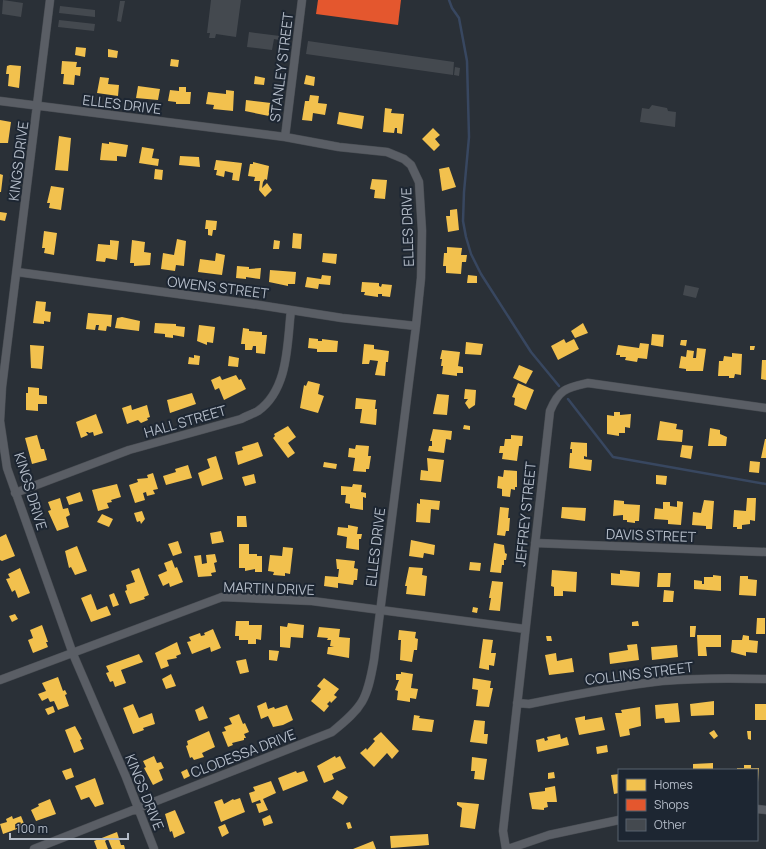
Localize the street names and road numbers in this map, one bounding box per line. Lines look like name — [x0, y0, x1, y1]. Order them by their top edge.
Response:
street label: STANLEY STREET — [265, 10, 297, 123]
street label: ELLES DRIVE — [82, 90, 162, 118]
street label: KINGS DRIVE — [4, 120, 32, 202]
street label: ELLES DRIVE — [396, 187, 418, 267]
street label: OWENS STREET — [166, 271, 270, 303]
street label: HALL STREET — [142, 400, 229, 442]
street label: KINGS DRIVE — [10, 450, 52, 532]
street label: JEFFREY STREET — [510, 460, 540, 567]
street label: ELLES DRIVE — [361, 507, 389, 587]
street label: DAVIS STREET — [606, 524, 697, 546]
street label: MARTIN DRIVE — [223, 577, 315, 599]
street label: COLLINS STREET — [584, 657, 695, 689]
street label: CLODESSA DRIVE — [188, 724, 298, 782]
street label: KINGS DRIVE — [121, 751, 169, 833]

